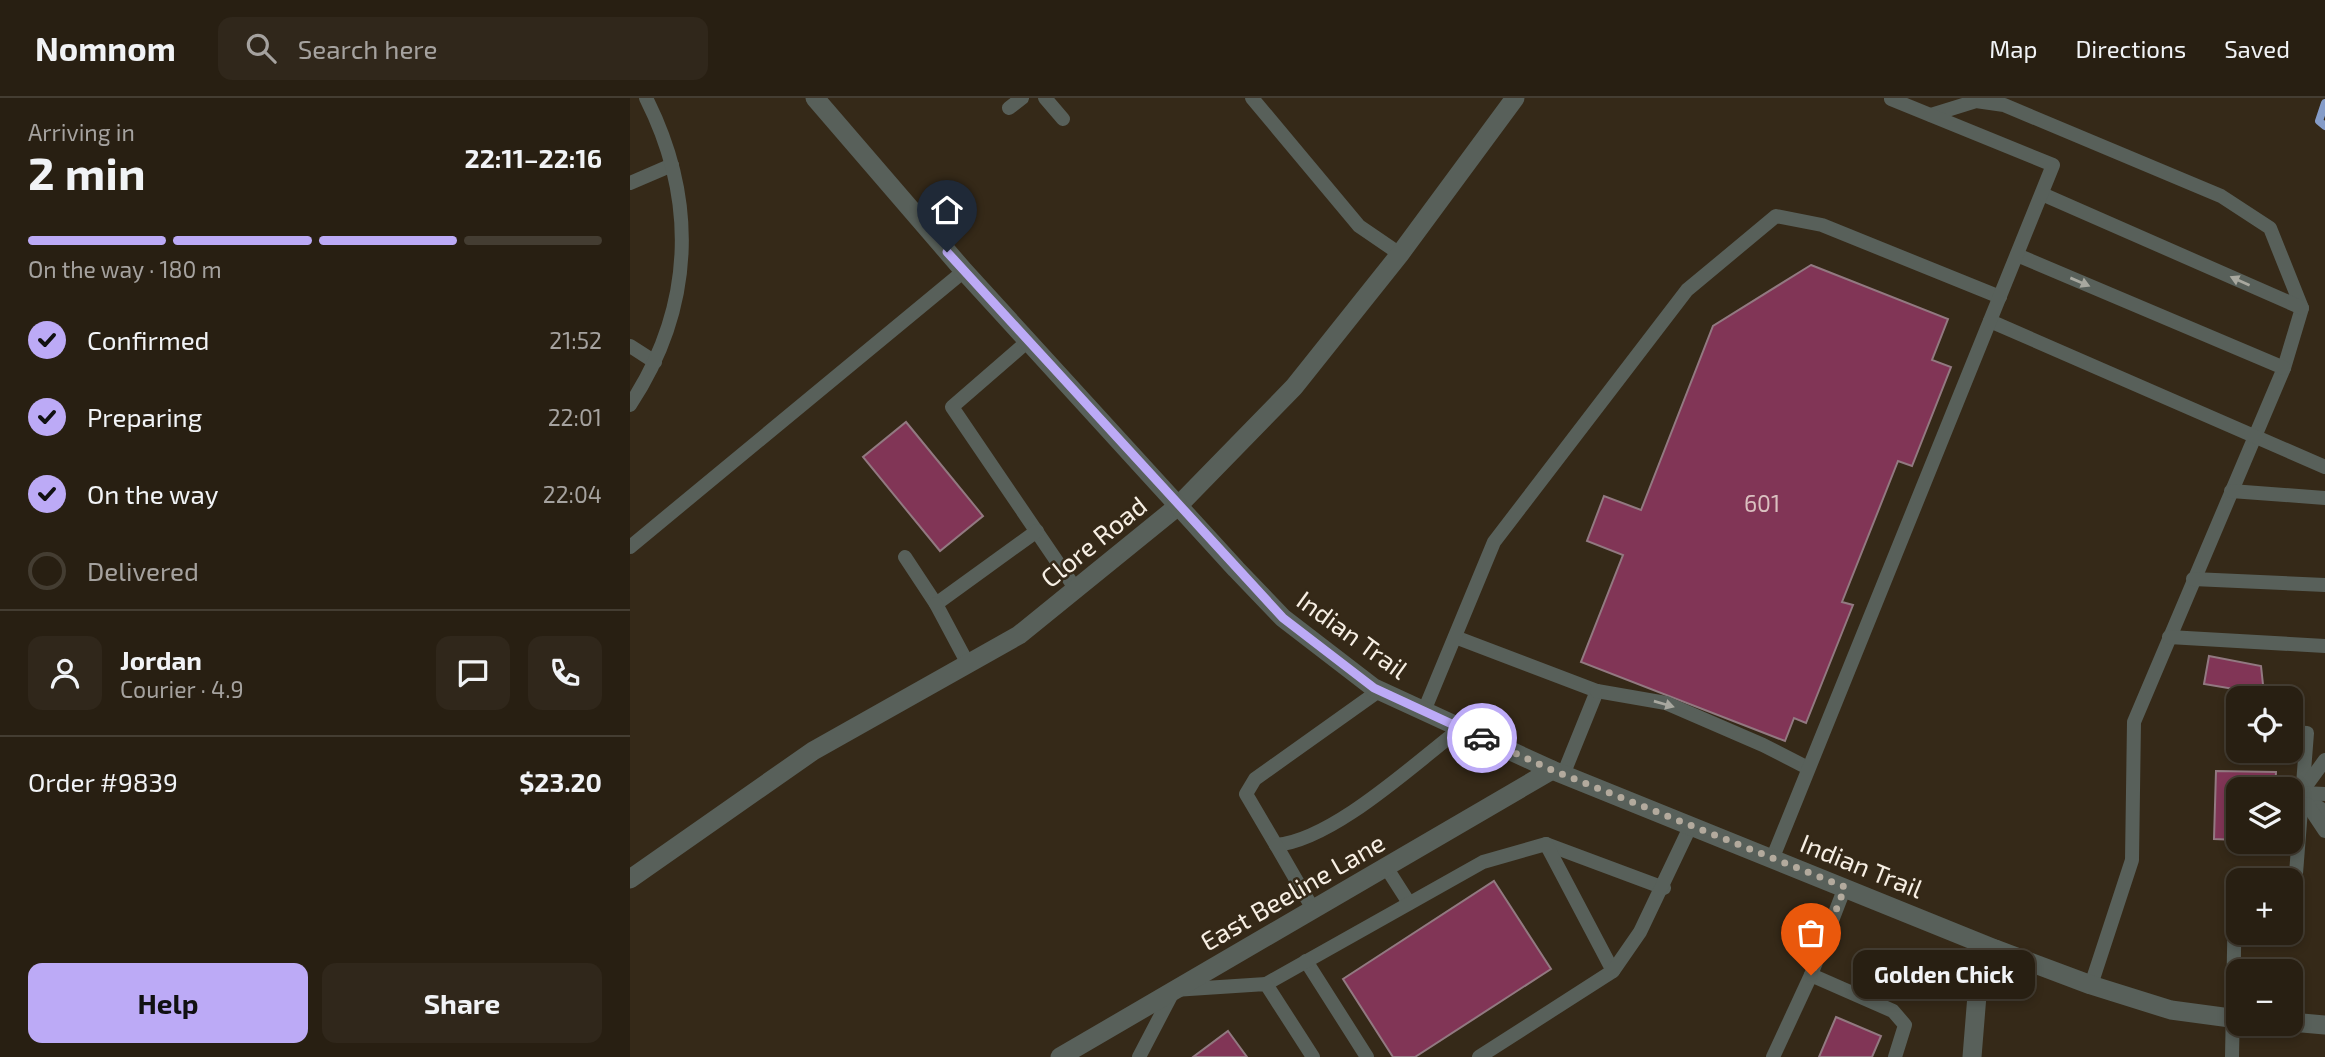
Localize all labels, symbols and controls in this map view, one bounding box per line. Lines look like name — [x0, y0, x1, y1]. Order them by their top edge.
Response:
search box — [218, 17, 708, 80]
text: Nomnom — [35, 28, 176, 68]
icon: search — [242, 29, 280, 67]
text: Search here — [298, 33, 437, 64]
text: Map — [1989, 34, 2037, 63]
text: Directions — [2075, 34, 2186, 63]
text: Saved — [2224, 34, 2290, 63]
text: Arriving in — [28, 118, 135, 146]
text: 22:11–22:16 — [465, 142, 602, 173]
text: 2 min — [28, 144, 146, 199]
pin — [917, 180, 977, 252]
icon: home — [928, 191, 966, 229]
text: On the way · 180 m — [28, 255, 222, 283]
one-way arrow — [2229, 275, 2250, 286]
one-way arrow — [2069, 276, 2090, 287]
icon: check — [28, 321, 66, 359]
text: Confirmed — [87, 324, 210, 355]
text: 21:52 — [549, 326, 602, 354]
icon: check — [28, 398, 66, 436]
text: Preparing — [87, 401, 202, 432]
text: 22:01 — [548, 403, 602, 431]
icon: check — [28, 475, 66, 513]
text: On the way — [87, 478, 218, 509]
text: 22:04 — [543, 480, 602, 508]
street label: Clore Road — [1034, 489, 1152, 593]
house number: 601 — [1744, 489, 1780, 517]
text: Delivered — [87, 555, 199, 586]
street label: Indian Trail — [1292, 583, 1415, 685]
button: person — [28, 636, 102, 710]
button: chat — [436, 636, 510, 710]
button: phone — [528, 636, 602, 710]
text: Jordan — [120, 644, 202, 675]
text: Courier · 4.9 — [120, 675, 244, 703]
map controls — [2226, 686, 2303, 1036]
button: locate — [2226, 686, 2303, 763]
one-way arrow — [1654, 699, 1676, 710]
courier — [1447, 703, 1517, 773]
icon: car — [1463, 719, 1501, 757]
text: Order #9839 — [28, 766, 178, 797]
text: $23.20 — [519, 766, 602, 797]
button: layers — [2226, 777, 2303, 854]
street label: East Beeline Lane — [1194, 826, 1390, 956]
street label: Indian Trail — [1796, 826, 1928, 904]
button: + — [2226, 868, 2303, 945]
pin — [1781, 903, 1841, 975]
icon: bag — [1792, 914, 1830, 952]
callout: Golden Chick — [1853, 950, 2035, 1000]
button: − — [2226, 959, 2303, 1036]
text: Golden Chick — [1874, 960, 2014, 988]
button: Help — [28, 963, 308, 1043]
button: Share — [322, 963, 602, 1043]

